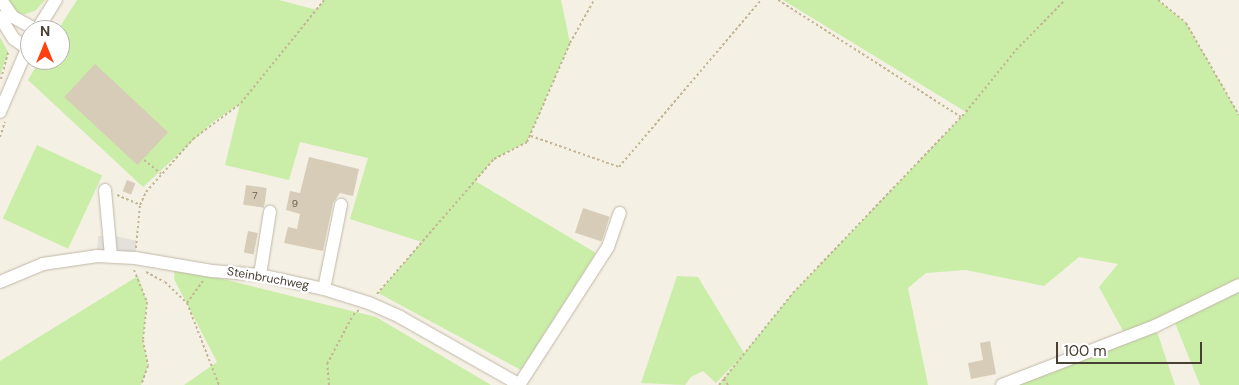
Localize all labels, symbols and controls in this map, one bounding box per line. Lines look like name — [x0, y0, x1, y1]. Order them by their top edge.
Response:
north arrow — [20, 20, 70, 70]
text: N — [40, 22, 50, 40]
house number: 7 — [252, 190, 258, 202]
house number: 9 — [292, 198, 298, 210]
street label: Steinbruchweg — [226, 265, 310, 293]
scale bar — [1059, 332, 1205, 364]
text: 100 m — [1064, 341, 1107, 361]

